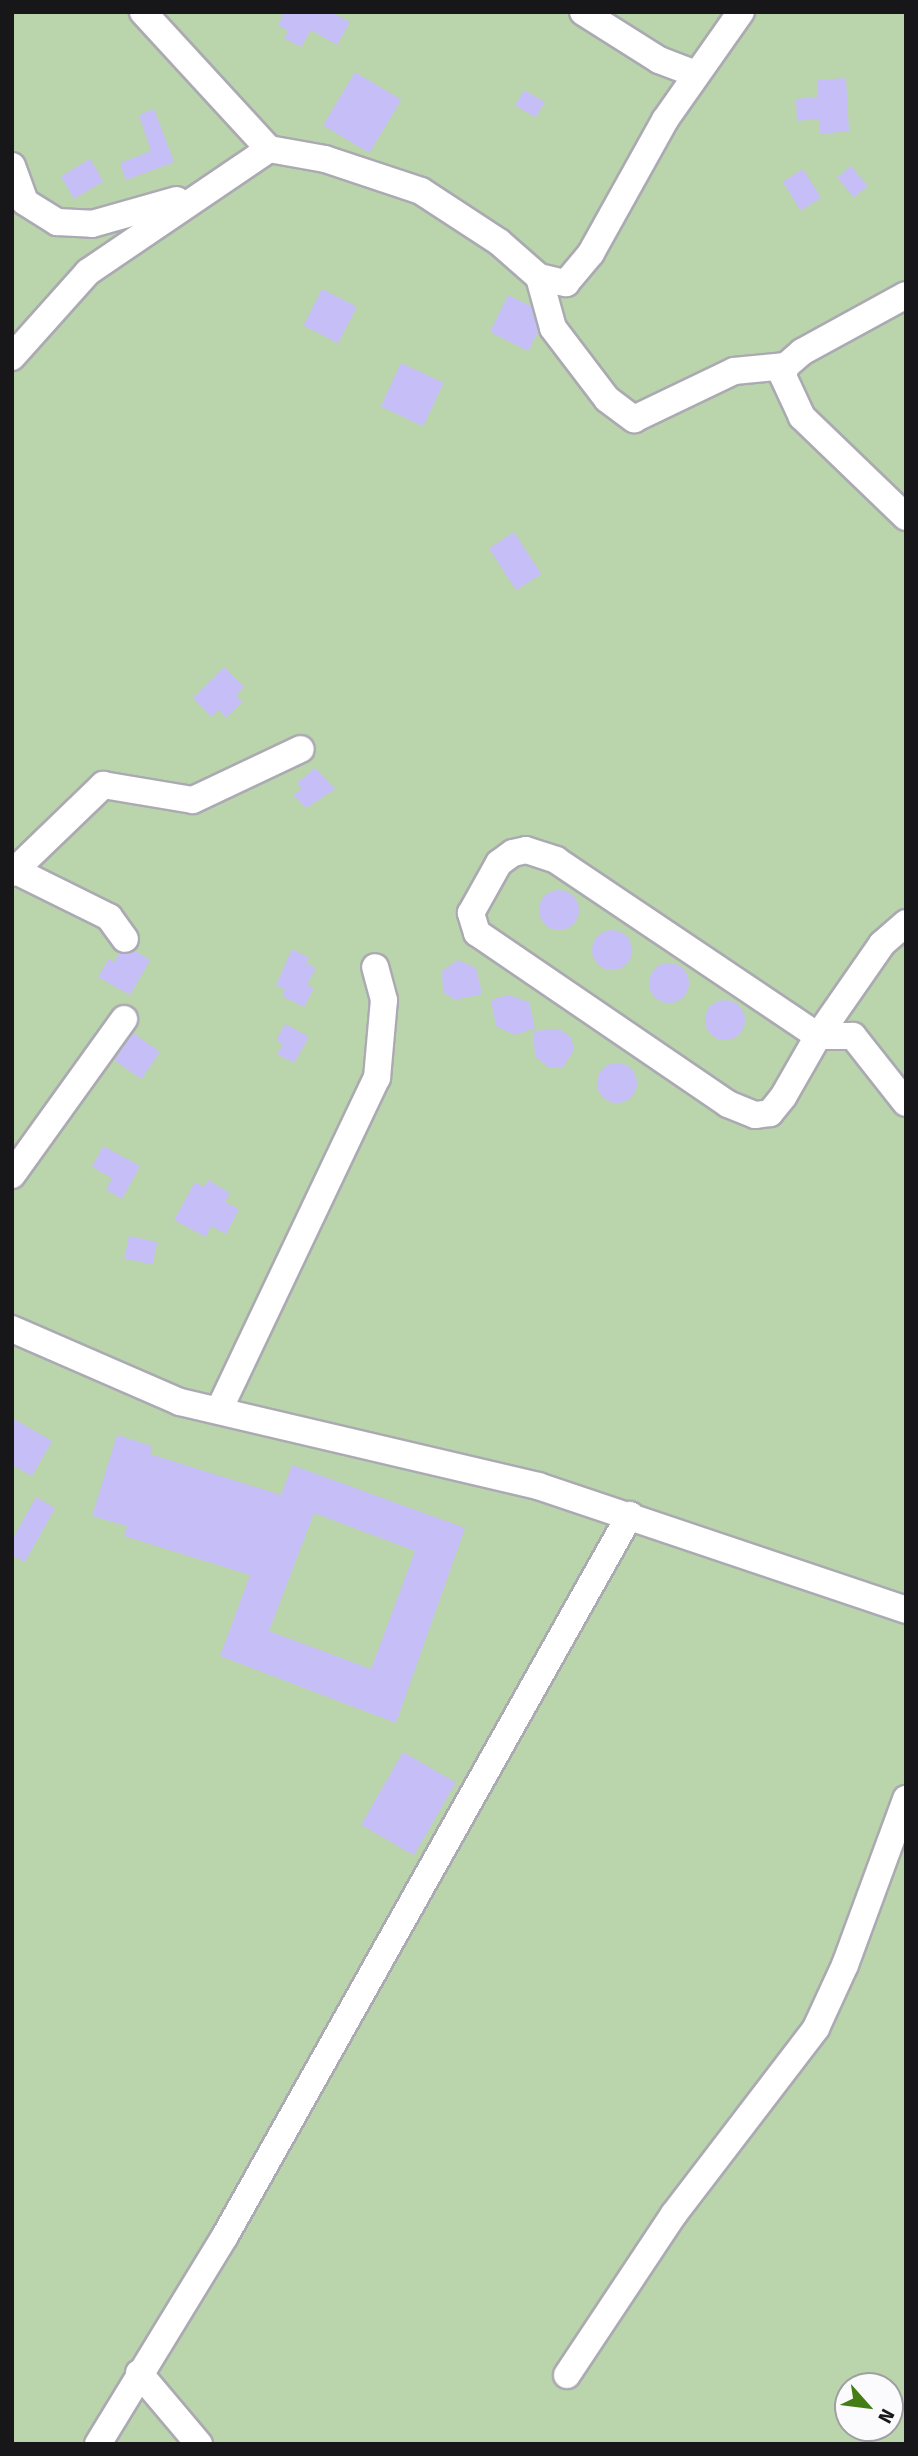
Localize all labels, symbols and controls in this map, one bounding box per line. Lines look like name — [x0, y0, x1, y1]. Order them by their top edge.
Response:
north arrow — [834, 2372, 904, 2442]
text: N — [873, 2405, 899, 2427]

